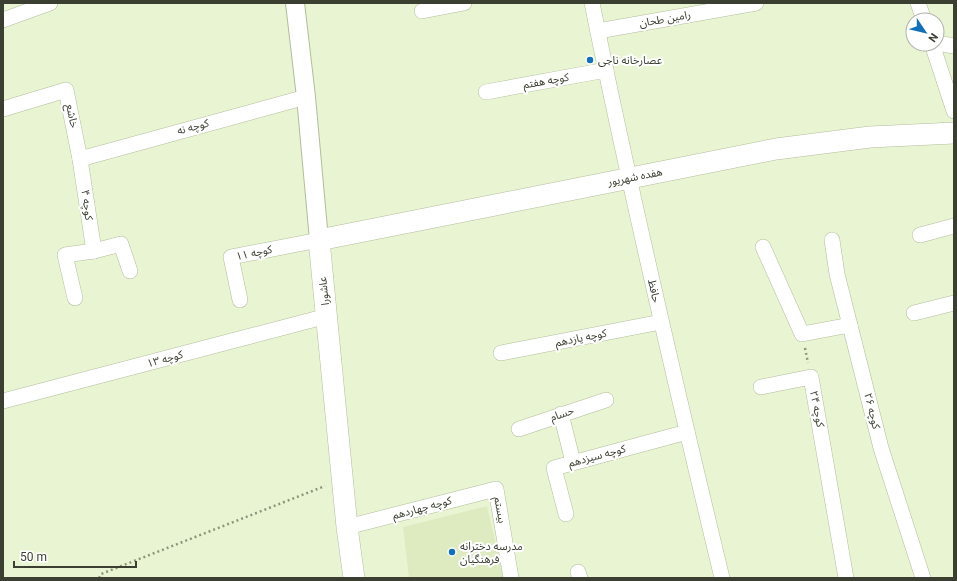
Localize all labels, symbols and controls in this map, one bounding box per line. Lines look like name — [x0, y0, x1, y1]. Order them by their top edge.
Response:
street label: رامین طحان — [638, 8, 692, 30]
north arrow — [905, 12, 945, 52]
text: N — [925, 31, 940, 45]
place label: عصارخانه ناجی — [598, 54, 663, 67]
marker: عصارخانه ناجی — [585, 55, 595, 65]
street label: کوچه هفتم — [522, 70, 571, 93]
street label: خاشع — [62, 103, 81, 130]
street label: کوچه نه — [176, 116, 211, 138]
street label: هفده شهریور — [606, 165, 664, 189]
street label: کوچه ۴ — [77, 189, 96, 222]
street label: کوچه ۱۱ — [235, 243, 274, 264]
street label: عاشورا — [316, 275, 332, 306]
street label: حافظ — [645, 278, 663, 305]
street label: کوچه یازدهم — [554, 327, 609, 351]
street label: کوچه ۱۳ — [146, 348, 185, 371]
street label: کوچه ۲۴ — [806, 390, 827, 429]
street label: کوچه ۲۶ — [860, 392, 883, 431]
street label: حسام — [548, 404, 576, 425]
street label: کوچه سیزدهم — [567, 442, 628, 472]
street label: کوچه چهاردهم — [391, 494, 454, 524]
street label: بیستم — [489, 496, 509, 525]
place label: مدرسه دخترانه فرهنگیان — [460, 540, 523, 566]
scale bar — [14, 543, 136, 569]
marker: مدرسه دخترانه فرهنگیان — [447, 547, 457, 557]
text: 50 m — [20, 550, 47, 564]

